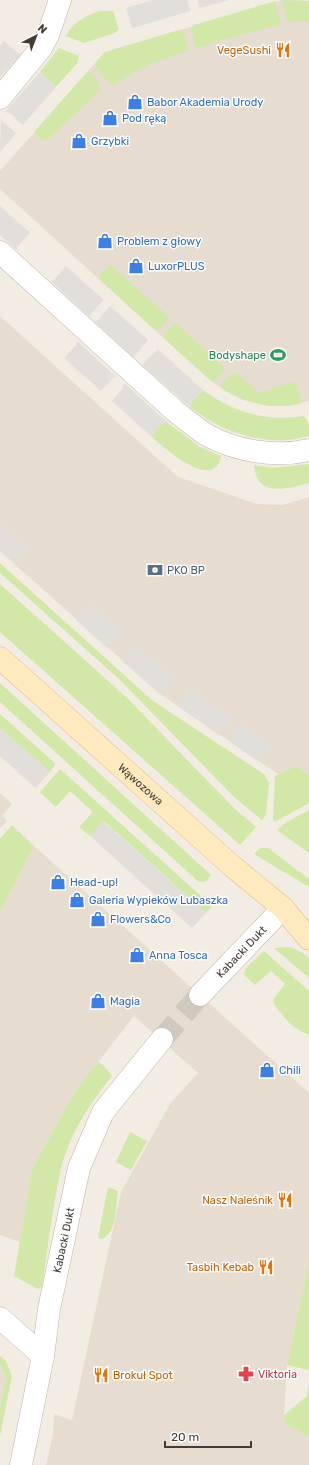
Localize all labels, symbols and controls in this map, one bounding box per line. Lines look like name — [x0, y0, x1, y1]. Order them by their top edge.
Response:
north arrow — [16, 16, 56, 56]
text: N — [35, 21, 50, 36]
restaurant icon: VegeSushi — [274, 41, 292, 59]
place label: VegeSushi — [217, 44, 271, 57]
shop icon: Babor Akademia Urody — [126, 93, 144, 111]
place label: Babor Akademia Urody — [147, 96, 263, 109]
shop icon: Pod ręką — [101, 109, 119, 127]
place label: Pod ręką — [122, 112, 166, 125]
shop icon: Grzybki — [70, 132, 88, 150]
place label: Grzybki — [91, 135, 129, 148]
shop icon: Problem z głowy — [96, 232, 114, 250]
place label: Problem z głowy — [117, 235, 201, 248]
shop icon: LuxorPLUS — [127, 257, 145, 275]
place label: LuxorPLUS — [148, 260, 205, 273]
sports icon: Bodyshape — [269, 346, 287, 364]
place label: Bodyshape — [209, 349, 266, 362]
bank icon: PKO BP — [146, 561, 164, 579]
place label: PKO BP — [167, 564, 205, 577]
street label: Wąwozowa — [116, 761, 166, 808]
shop icon: Head-up! — [49, 873, 67, 891]
place label: Head-up! — [70, 876, 118, 889]
shop icon: Galeria Wypieków Lubaszka — [68, 891, 86, 909]
place label: Galeria Wypieków Lubaszka — [89, 894, 228, 907]
shop icon: Flowers&Co — [89, 910, 107, 928]
place label: Flowers&Co — [110, 913, 171, 926]
street label: Kabacki Dukt — [214, 923, 270, 980]
shop icon: Anna Tosca — [128, 946, 146, 964]
place label: Anna Tosca — [149, 949, 208, 962]
shop icon: Magia — [89, 992, 107, 1010]
place label: Magia — [110, 995, 140, 1008]
shop icon: Chili — [258, 1061, 276, 1079]
place label: Chili — [279, 1064, 301, 1077]
restaurant icon: Nasz Naleśnik — [276, 1191, 294, 1209]
place label: Nasz Naleśnik — [202, 1194, 273, 1207]
street label: Kabacki Dukt — [50, 1206, 77, 1274]
restaurant icon: Tasbih Kebab — [257, 1258, 275, 1276]
place label: Tasbih Kebab — [187, 1261, 254, 1274]
pharmacy icon: Viktoria — [237, 1365, 255, 1383]
restaurant icon: Brokuł Spot — [92, 1366, 110, 1384]
place label: Viktoria — [258, 1368, 297, 1381]
place label: Brokuł Spot — [113, 1369, 173, 1382]
scale bar — [165, 1423, 251, 1449]
text: 20 m — [171, 1430, 199, 1444]

